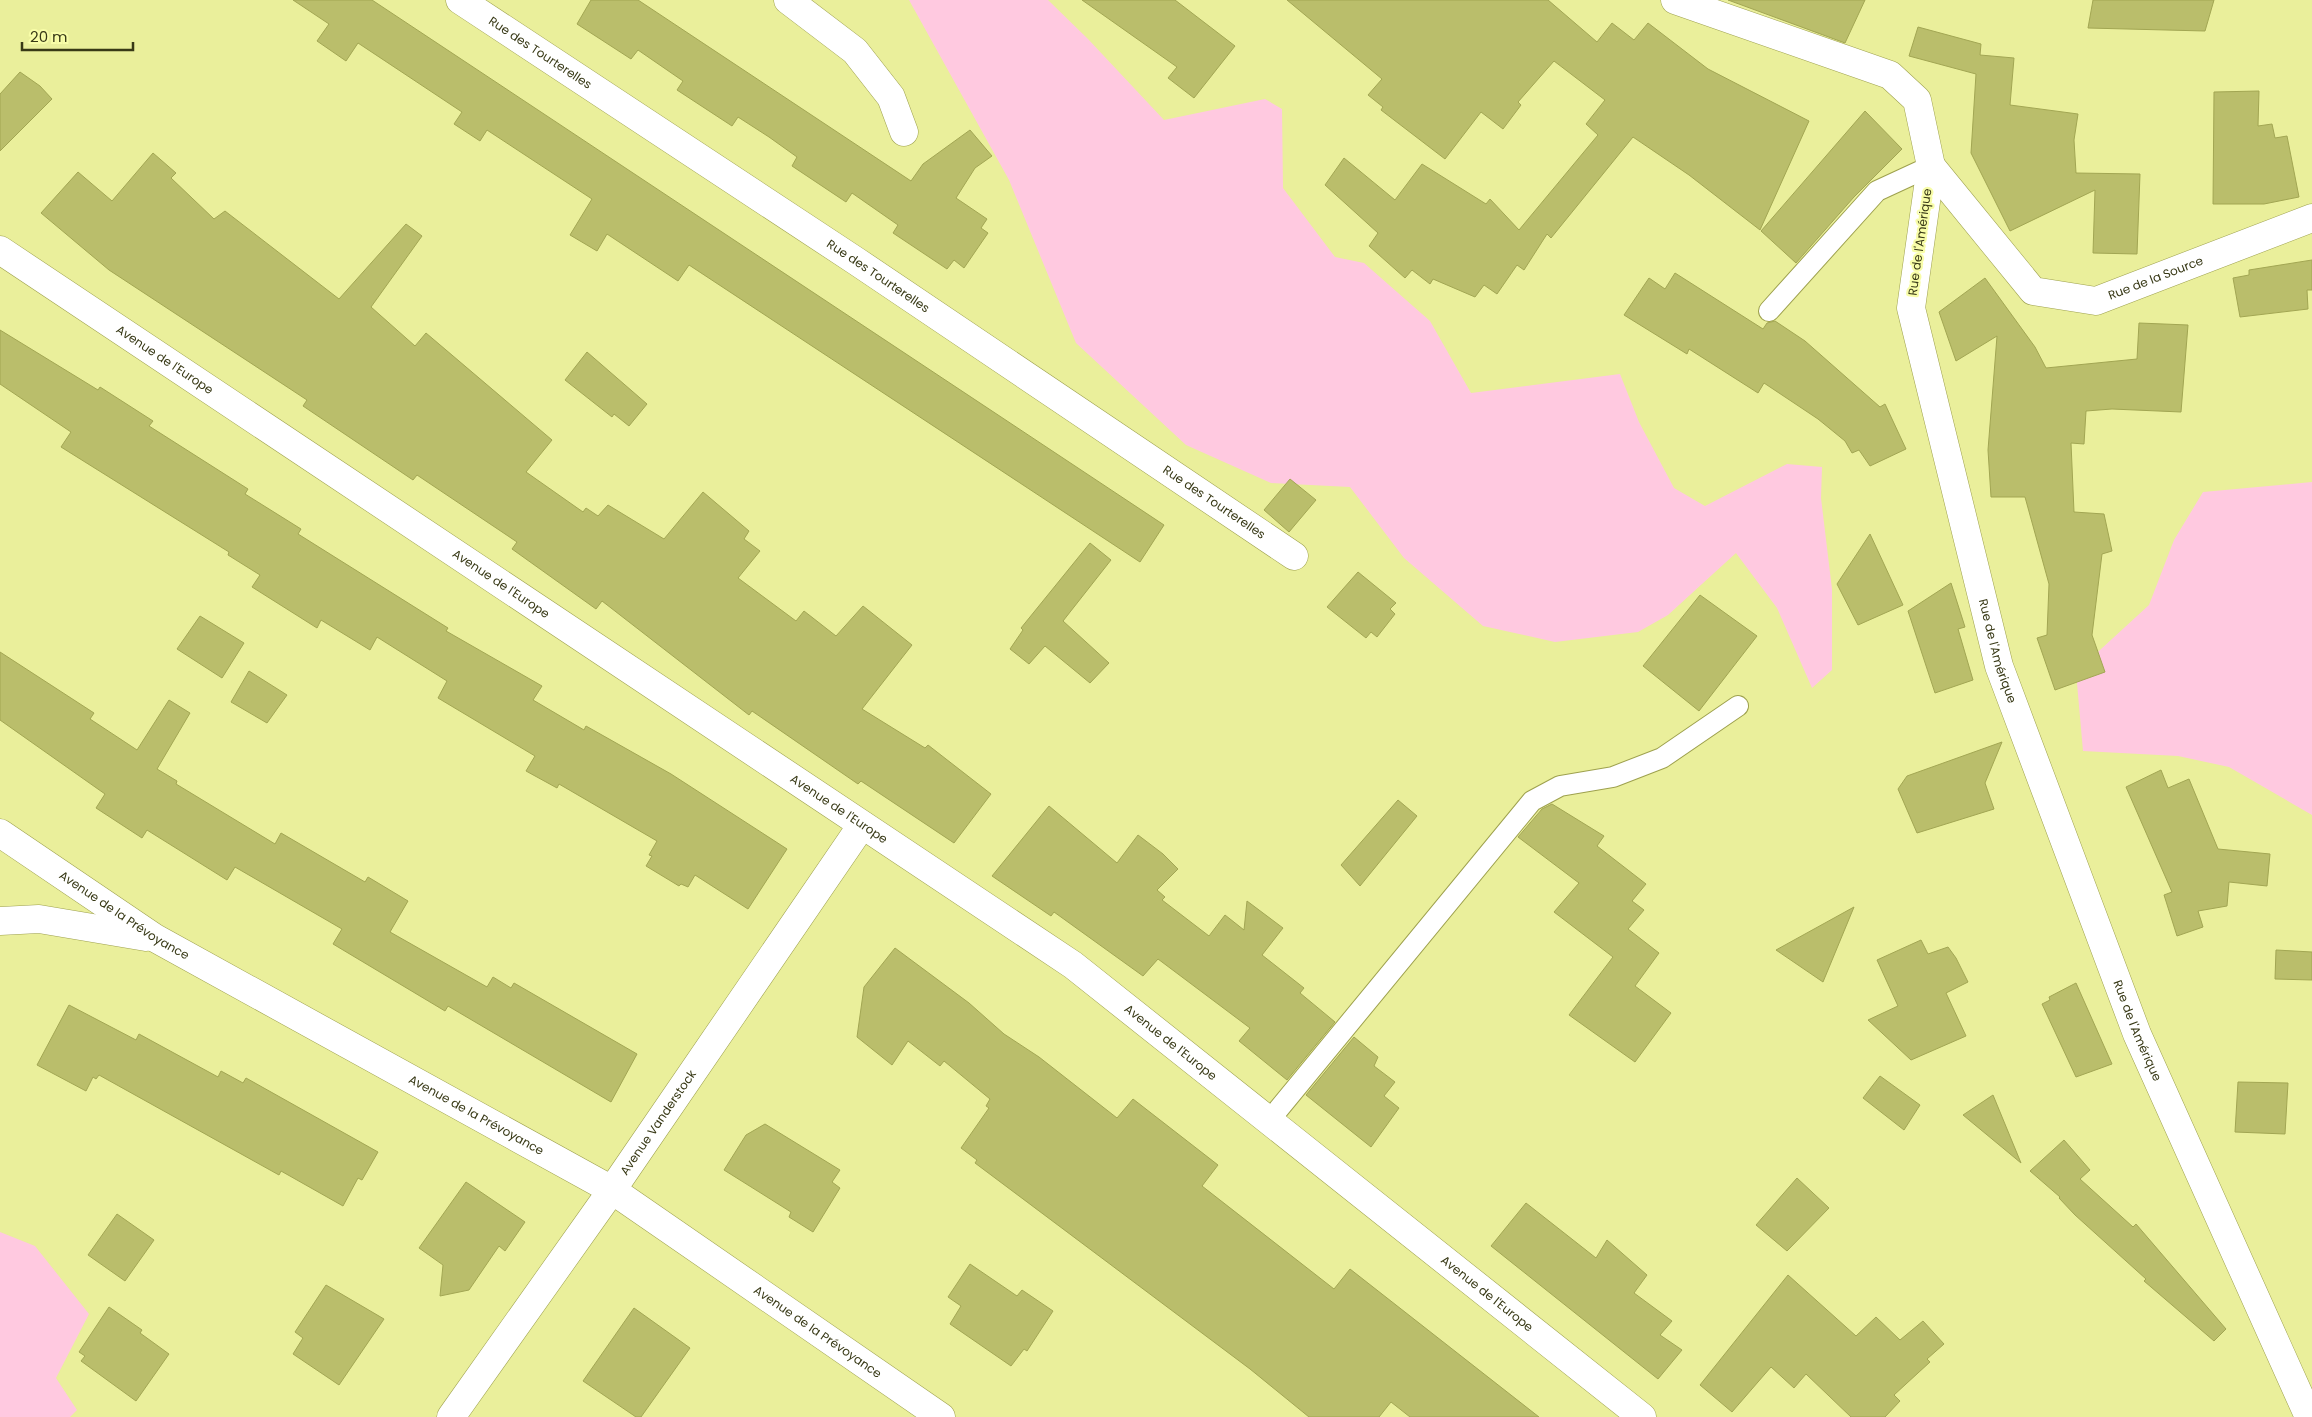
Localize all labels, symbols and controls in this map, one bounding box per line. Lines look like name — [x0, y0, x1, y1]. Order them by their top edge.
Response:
street label: Rue des Tourterelles — [485, 12, 595, 93]
scale bar — [22, 20, 134, 52]
text: 20 m — [30, 26, 68, 47]
street label: Rue de l'Amérique — [1904, 187, 1935, 296]
street label: Rue des Tourterelles — [824, 235, 933, 316]
street label: Rue de la Source — [2106, 252, 2205, 304]
street label: Avenue de l'Europe — [113, 321, 217, 398]
street label: Rue des Tourterelles — [1160, 461, 1269, 542]
street label: Avenue de l'Europe — [449, 545, 553, 622]
street label: Rue de l'Amérique — [1975, 597, 2021, 705]
street label: Avenue de l'Europe — [787, 770, 891, 847]
street label: Avenue de la Prévoyance — [56, 866, 192, 963]
street label: Rue de l'Amérique — [2109, 977, 2166, 1084]
street label: Avenue de l'Europe — [1121, 1000, 1221, 1084]
street label: Avenue Vanderstock — [616, 1066, 700, 1178]
street label: Avenue de la Prévoyance — [406, 1071, 547, 1159]
street label: Avenue de l'Europe — [1437, 1251, 1537, 1335]
street label: Avenue de la Prévoyance — [751, 1281, 885, 1382]

